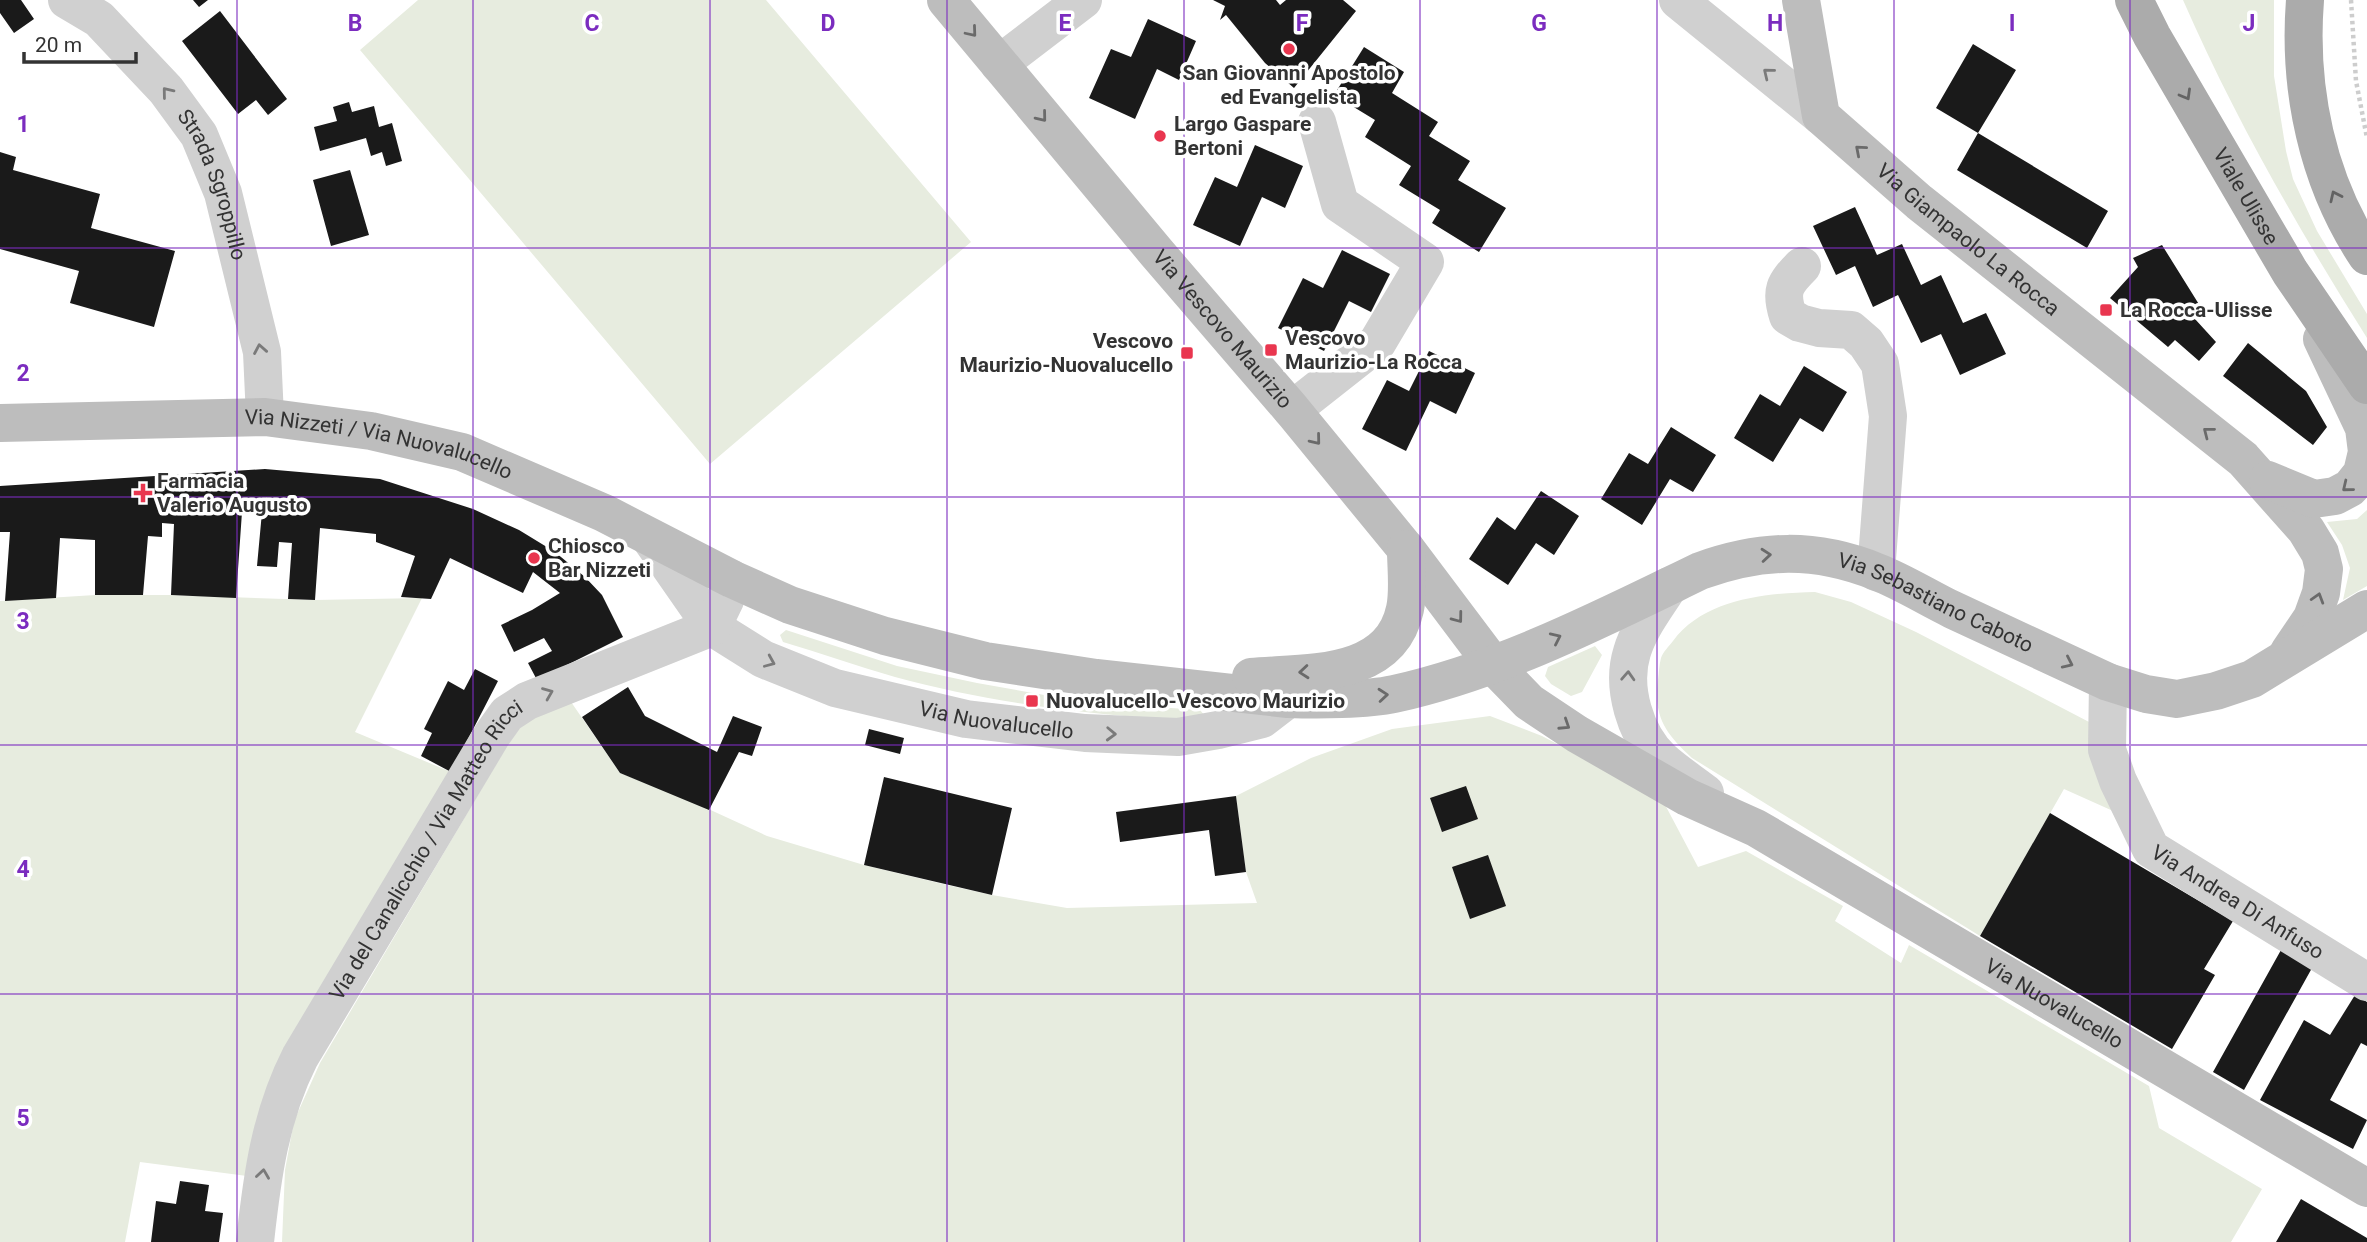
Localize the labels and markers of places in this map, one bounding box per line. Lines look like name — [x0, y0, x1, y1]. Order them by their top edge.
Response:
marker: San Giovanni Apostolo ed Evangelista — [1281, 41, 1297, 57]
place label: San Giovanni Apostolo ed Evangelista — [1182, 61, 1396, 109]
place label: Largo Gaspare Bertoni — [1174, 112, 1311, 160]
marker: Largo Gaspare Bertoni — [1152, 128, 1168, 144]
place label: La Rocca-Ulisse — [2120, 298, 2272, 322]
marker: La Rocca-Ulisse — [2098, 302, 2114, 318]
place label: Vescovo Maurizio-La Rocca — [1285, 326, 1462, 374]
place label: Vescovo Maurizio-Nuovalucello — [959, 329, 1173, 377]
marker: Vescovo Maurizio-La Rocca — [1263, 342, 1279, 358]
marker: Vescovo Maurizio-Nuovalucello — [1179, 345, 1195, 361]
place label: Farmacia Valerio Augusto — [157, 469, 308, 517]
marker: Farmacia Valerio Augusto — [135, 485, 151, 501]
place label: Chiosco Bar Nizzeti — [548, 534, 651, 582]
marker: Chiosco Bar Nizzeti — [526, 550, 542, 566]
place label: Nuovalucello-Vescovo Maurizio — [1046, 689, 1345, 713]
marker: Nuovalucello-Vescovo Maurizio — [1024, 693, 1040, 709]

